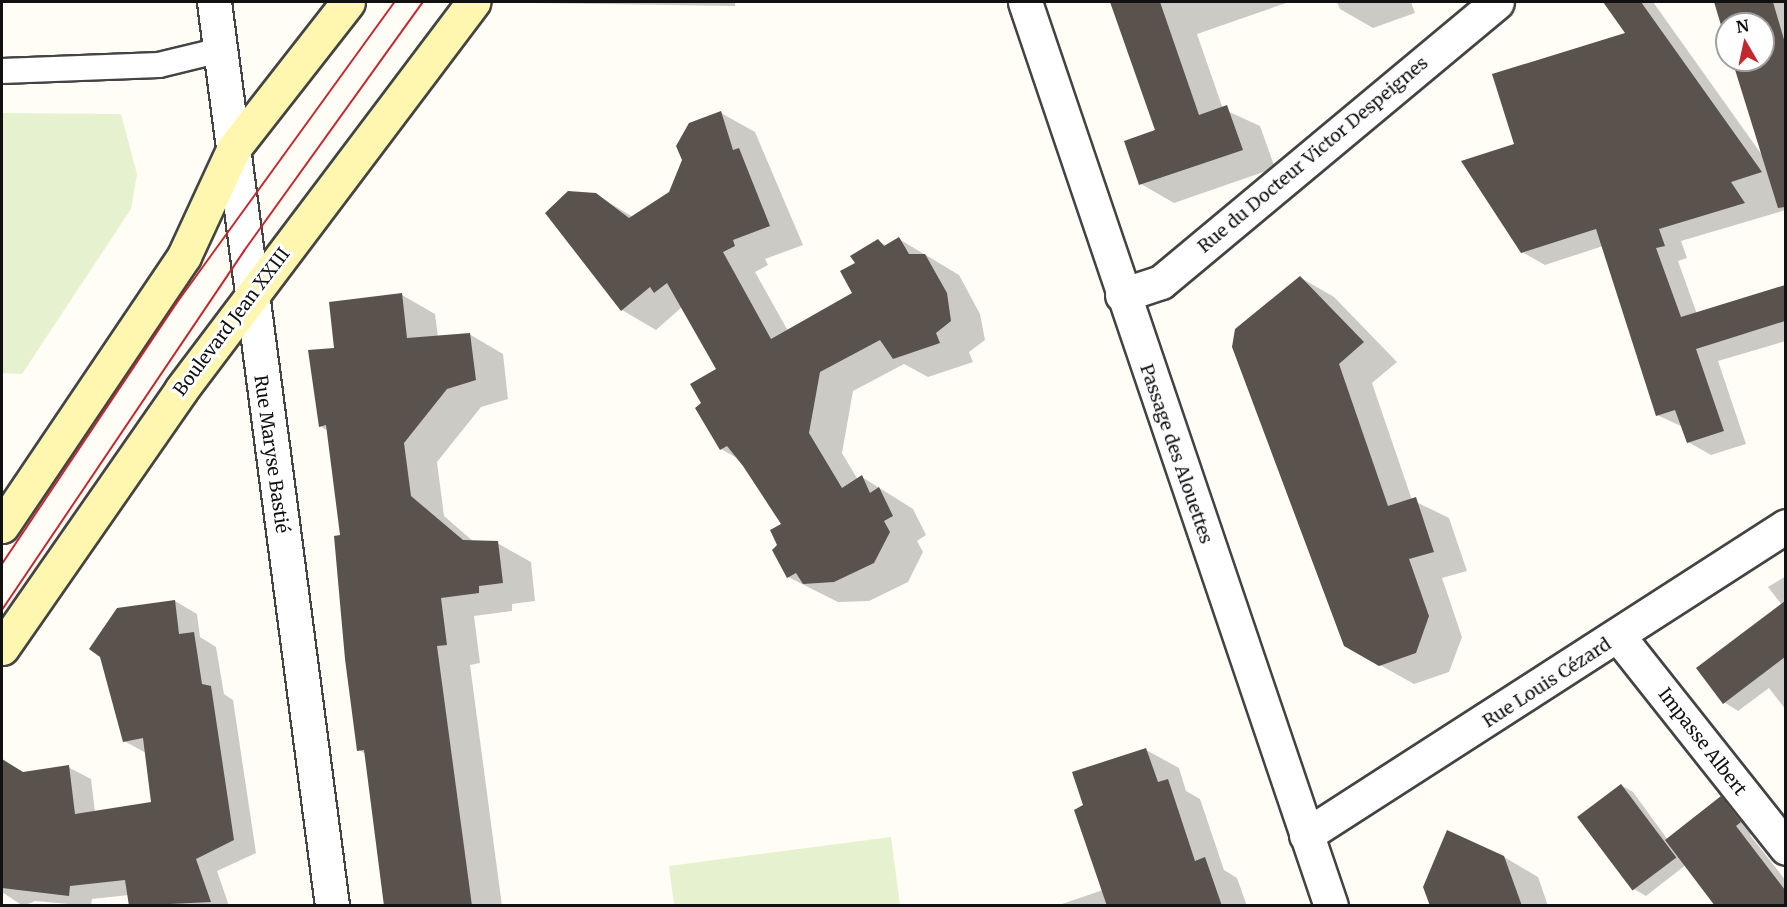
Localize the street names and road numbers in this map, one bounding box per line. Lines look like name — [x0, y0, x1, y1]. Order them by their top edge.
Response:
street label: Rue du Docteur Victor Despeignes — [1194, 52, 1432, 258]
street label: Boulevard Jean XXIII — [169, 244, 295, 400]
street label: Passage des Alouettes — [1135, 361, 1217, 547]
street label: Rue Maryse Bastié — [249, 374, 293, 534]
street label: Rue Louis Cézard — [1479, 634, 1615, 732]
street label: Impasse Albert — [1653, 684, 1751, 800]

